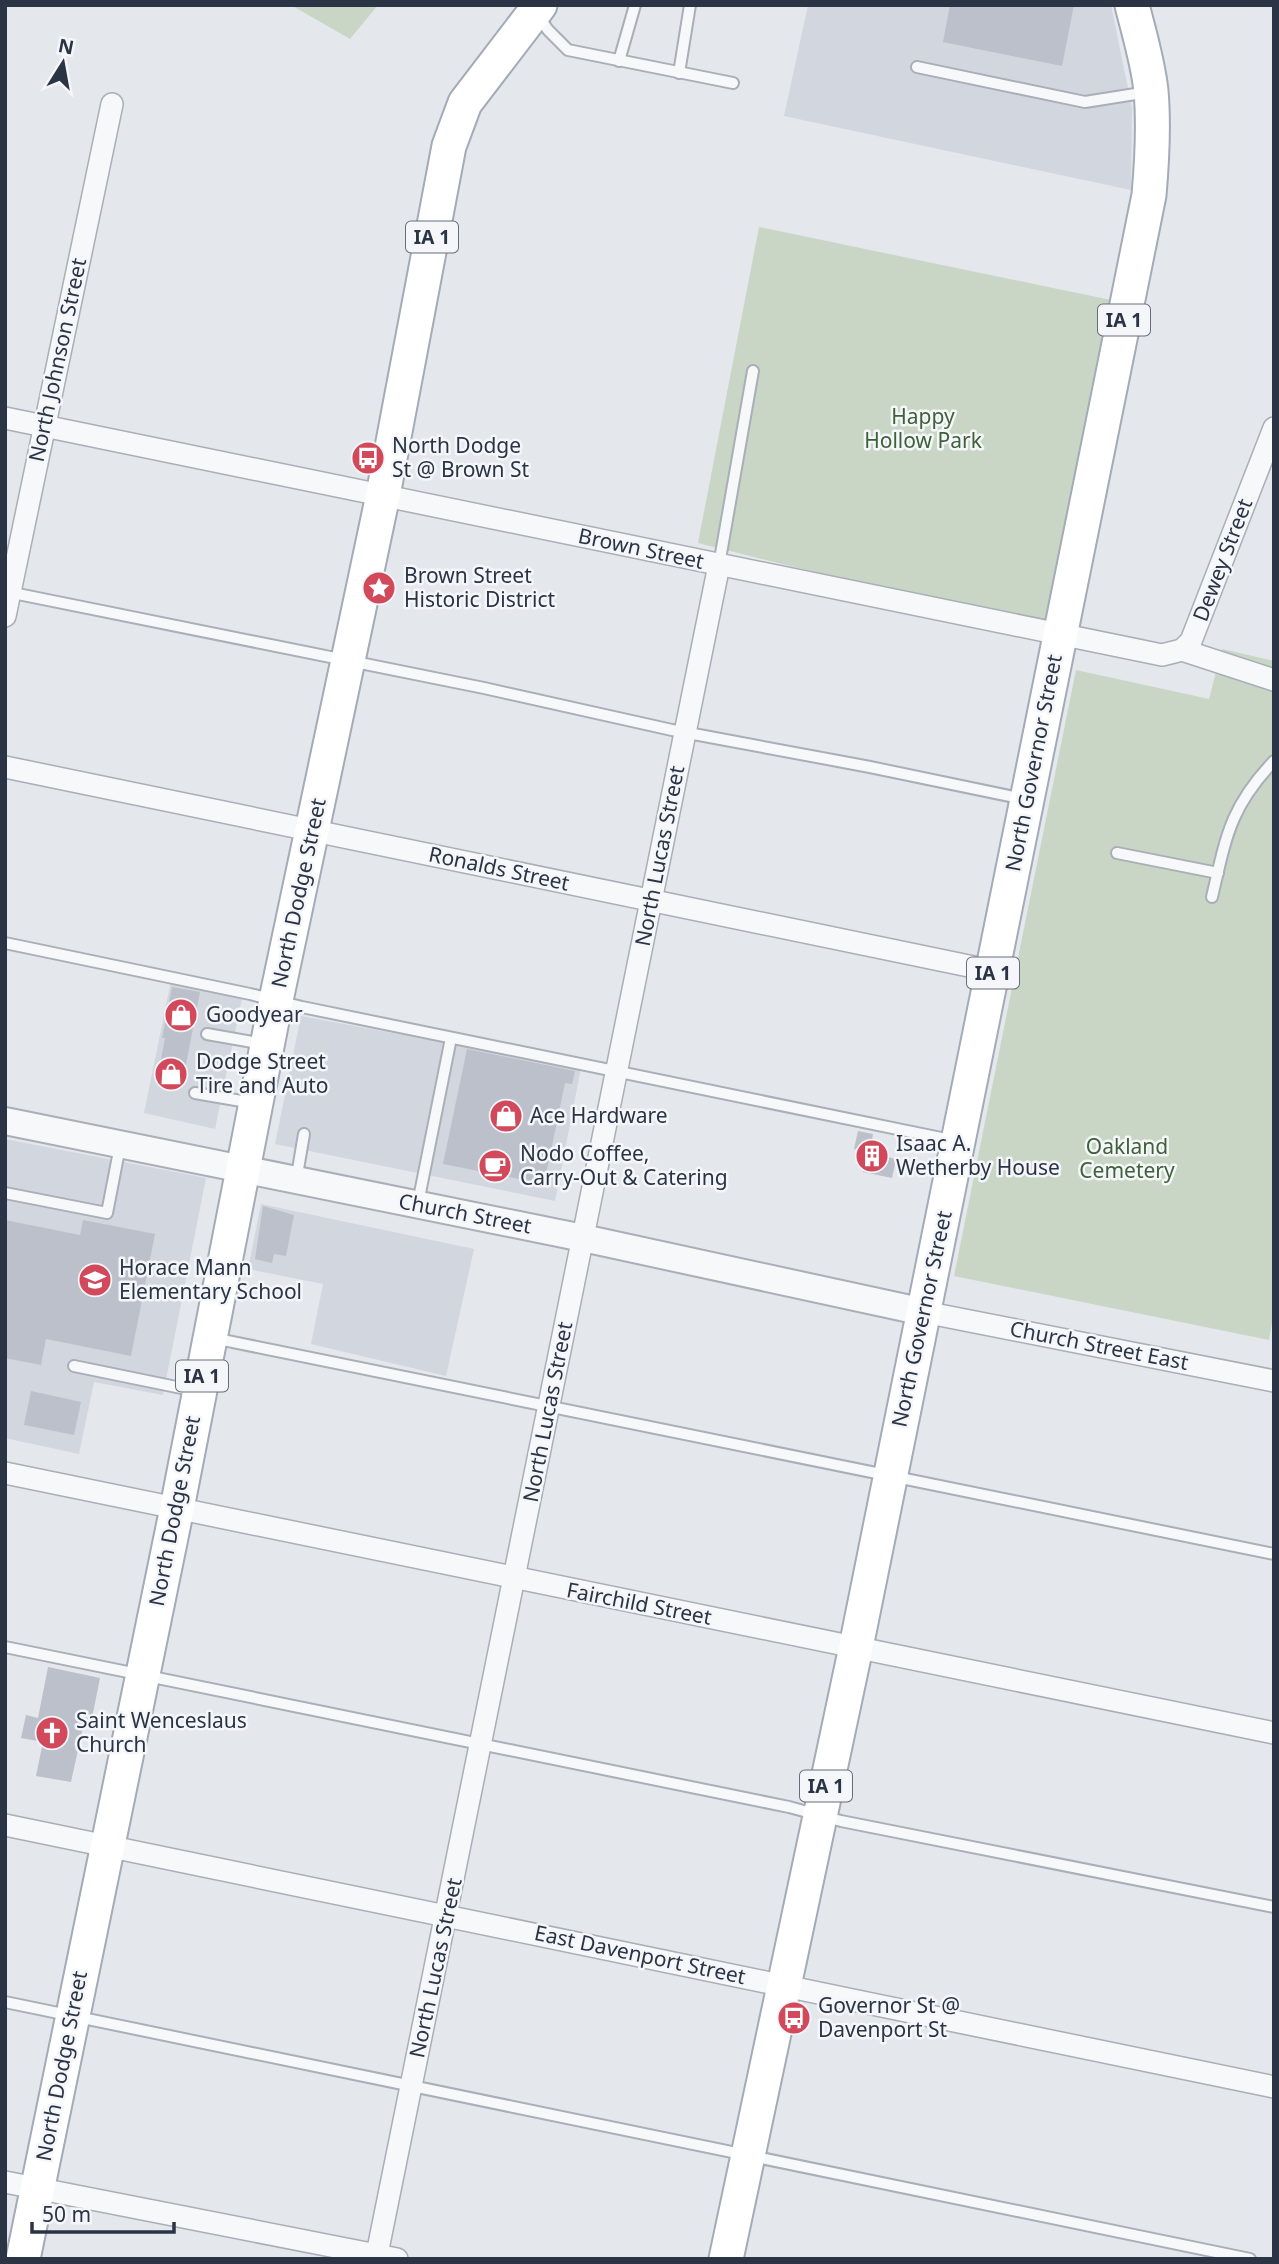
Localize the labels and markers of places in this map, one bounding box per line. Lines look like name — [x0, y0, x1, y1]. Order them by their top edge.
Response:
place label: North Dodge St @ Brown St — [392, 431, 530, 483]
bus stop icon: North Dodge St @ Brown St — [349, 439, 387, 477]
place label: Brown Street Historic District — [404, 561, 556, 613]
place icon: Brown Street Historic District — [360, 569, 398, 607]
shop icon: Goodyear — [162, 996, 200, 1034]
place label: Goodyear — [206, 1000, 303, 1028]
place label: Dodge Street Tire and Auto — [196, 1047, 328, 1099]
shop icon: Dodge Street Tire and Auto — [152, 1055, 190, 1093]
shop icon: Ace Hardware — [487, 1097, 525, 1135]
place label: Ace Hardware — [530, 1101, 668, 1129]
place label: Isaac A. Wetherby House — [896, 1129, 1060, 1181]
building icon: Isaac A. Wetherby House — [853, 1137, 891, 1175]
place label: Nodo Coffee, Carry-Out & Catering — [520, 1139, 728, 1191]
cafe icon: Nodo Coffee, Carry-Out & Catering — [476, 1147, 514, 1185]
place label: Horace Mann Elementary School — [119, 1253, 302, 1305]
school or university icon: Horace Mann Elementary School — [76, 1261, 114, 1299]
place label: Saint Wenceslaus Church — [76, 1706, 247, 1758]
church icon: Saint Wenceslaus Church — [33, 1714, 71, 1752]
place label: Governor St @ Davenport St — [818, 1991, 960, 2043]
bus stop icon: Governor St @ Davenport St — [775, 1999, 813, 2037]

